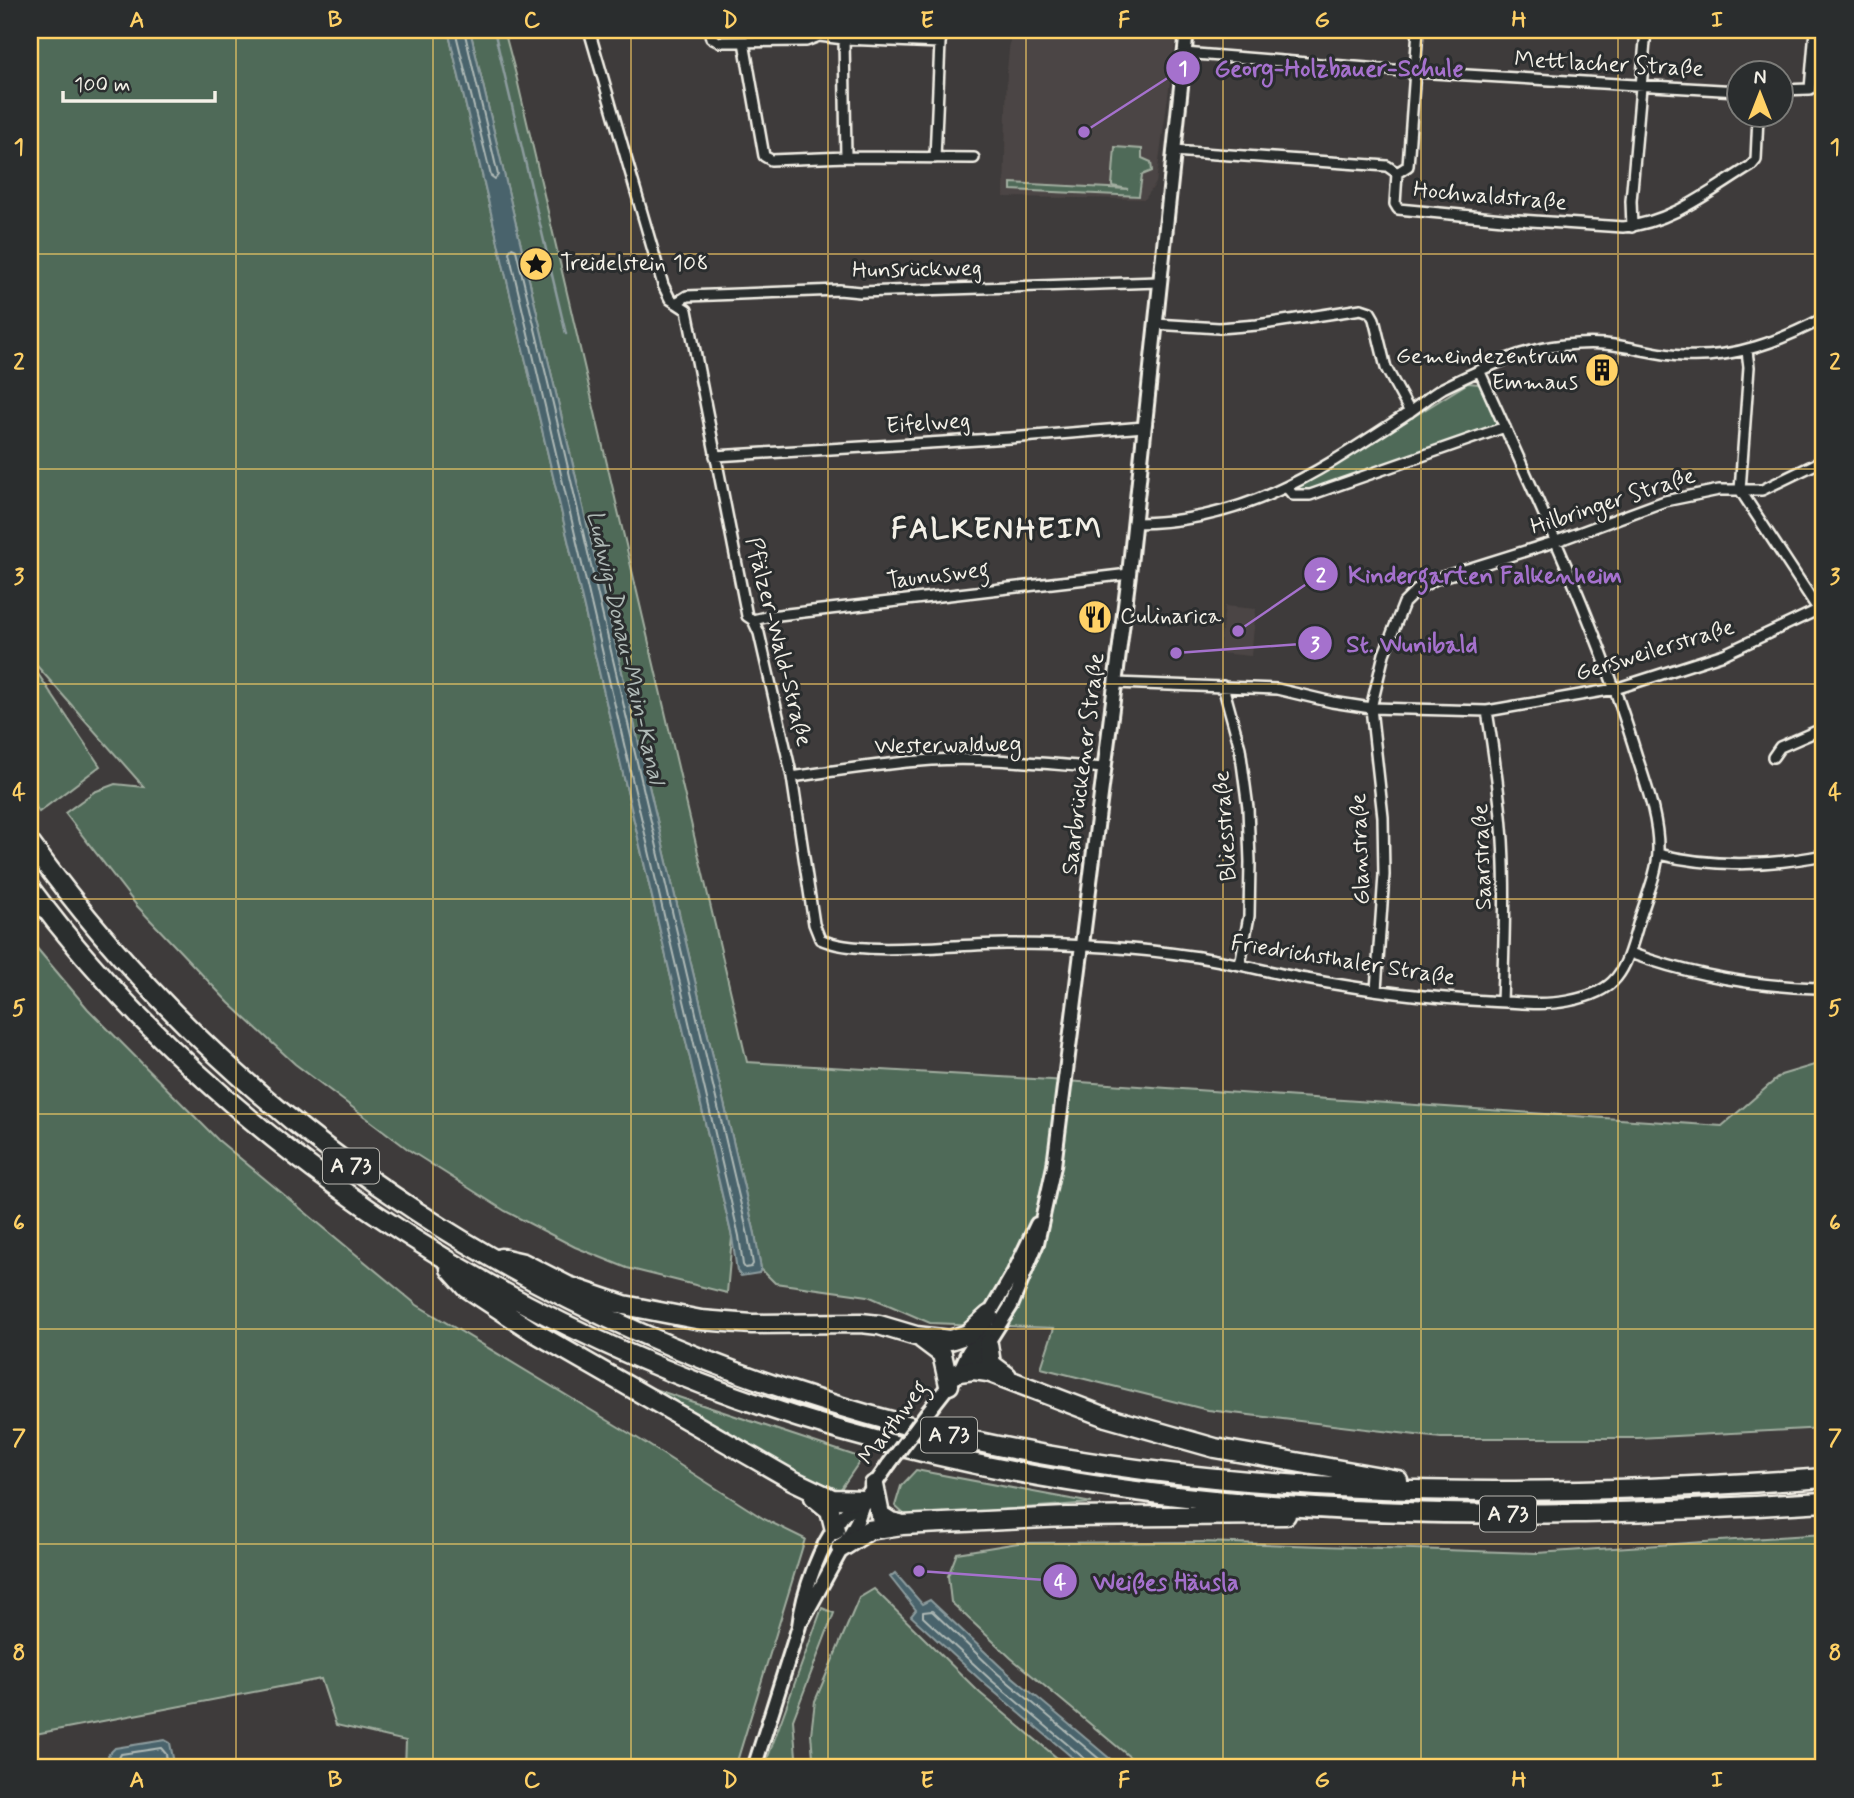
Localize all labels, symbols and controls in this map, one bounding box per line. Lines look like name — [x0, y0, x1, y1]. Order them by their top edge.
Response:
text: A — [129, 6, 145, 36]
text: B — [328, 6, 343, 36]
text: C — [524, 6, 541, 36]
text: D — [722, 6, 738, 36]
text: E — [920, 6, 934, 36]
text: F — [1118, 6, 1130, 36]
text: G — [1314, 6, 1330, 36]
text: H — [1511, 6, 1527, 36]
text: I — [1711, 6, 1723, 36]
callout: Georg-Holzbauer-Schule — [1165, 45, 1477, 90]
street label: Mettlacher Straße — [1514, 45, 1704, 85]
text: Georg-Holzbauer-Schule — [1214, 54, 1464, 88]
text: 1 — [1178, 55, 1188, 83]
scale bar — [63, 60, 215, 104]
north arrow — [1724, 60, 1794, 130]
text: N — [1754, 66, 1766, 91]
text: 100 m — [74, 71, 130, 99]
text: 1 — [14, 133, 24, 163]
text: 1 — [1830, 133, 1840, 163]
street label: Hochwaldstraße — [1412, 175, 1568, 219]
place icon: Treidelstein 108 — [517, 245, 555, 283]
place label: Treidelstein 108 — [560, 249, 709, 279]
street label: Hunsrückweg — [852, 254, 982, 286]
place label: Gemeindezentrum Emmaus — [1396, 342, 1578, 398]
text: 2 — [13, 348, 25, 378]
text: 2 — [1829, 348, 1841, 378]
building icon: Gemeindezentrum Emmaus — [1583, 351, 1621, 389]
street label: Eifelweg — [885, 406, 971, 442]
street label: Hilbringer Straße — [1527, 461, 1700, 545]
water label: Ludwig-Donau-Main-Kanal — [578, 507, 672, 790]
district label: FALKENHEIM — [891, 510, 1103, 549]
street label: Pfälzer-Wald-Straße — [737, 534, 819, 750]
callout: Kindergarten Falkenheim — [1304, 552, 1631, 597]
street label: Taunusweg — [885, 555, 991, 599]
text: Kindergarten Falkenheim — [1348, 561, 1622, 595]
text: 2 — [1316, 562, 1327, 590]
text: 3 — [14, 563, 25, 593]
text: 3 — [1830, 563, 1841, 593]
restaurant icon: Culinarica — [1076, 598, 1114, 636]
place label: Culinarica — [1120, 602, 1222, 632]
street label: Gersweilerstraße — [1572, 613, 1738, 689]
callout: St. Wunibald — [1297, 621, 1492, 666]
text: St. Wunibald — [1346, 630, 1478, 661]
text: 3 — [1310, 631, 1320, 659]
street label: Saarbrückener Straße — [1055, 651, 1113, 877]
street label: Westerwaldweg — [874, 730, 1022, 764]
street label: Bliesstraße — [1207, 770, 1245, 882]
text: 4 — [12, 778, 26, 808]
text: 4 — [1828, 778, 1842, 808]
street label: Glanstraße — [1344, 793, 1378, 905]
street label: Saarstraße — [1466, 803, 1500, 911]
street label: Friedrichsthaler Straße — [1229, 928, 1457, 994]
text: 5 — [12, 994, 26, 1024]
text: 5 — [1828, 994, 1842, 1024]
road number: A 73 — [323, 1148, 379, 1184]
text: 6 — [13, 1209, 25, 1239]
text: 6 — [1829, 1209, 1841, 1239]
street label: Marthweg — [852, 1374, 937, 1473]
road number: A 73 — [921, 1418, 977, 1452]
text: 7 — [12, 1424, 26, 1454]
text: 7 — [1828, 1424, 1842, 1454]
road number: A 73 — [1480, 1496, 1536, 1532]
callout: Weißes Häusla — [1043, 1559, 1254, 1604]
text: Weißes Häusla — [1092, 1568, 1239, 1599]
text: 4 — [1054, 1569, 1067, 1597]
text: 8 — [13, 1639, 25, 1669]
text: 8 — [1829, 1639, 1841, 1669]
text: A — [129, 1766, 145, 1796]
text: B — [328, 1766, 343, 1796]
text: C — [524, 1766, 541, 1796]
text: D — [722, 1766, 738, 1796]
text: E — [920, 1766, 934, 1796]
text: F — [1118, 1766, 1130, 1796]
text: G — [1314, 1766, 1330, 1796]
text: H — [1511, 1766, 1527, 1796]
text: I — [1711, 1766, 1723, 1796]

